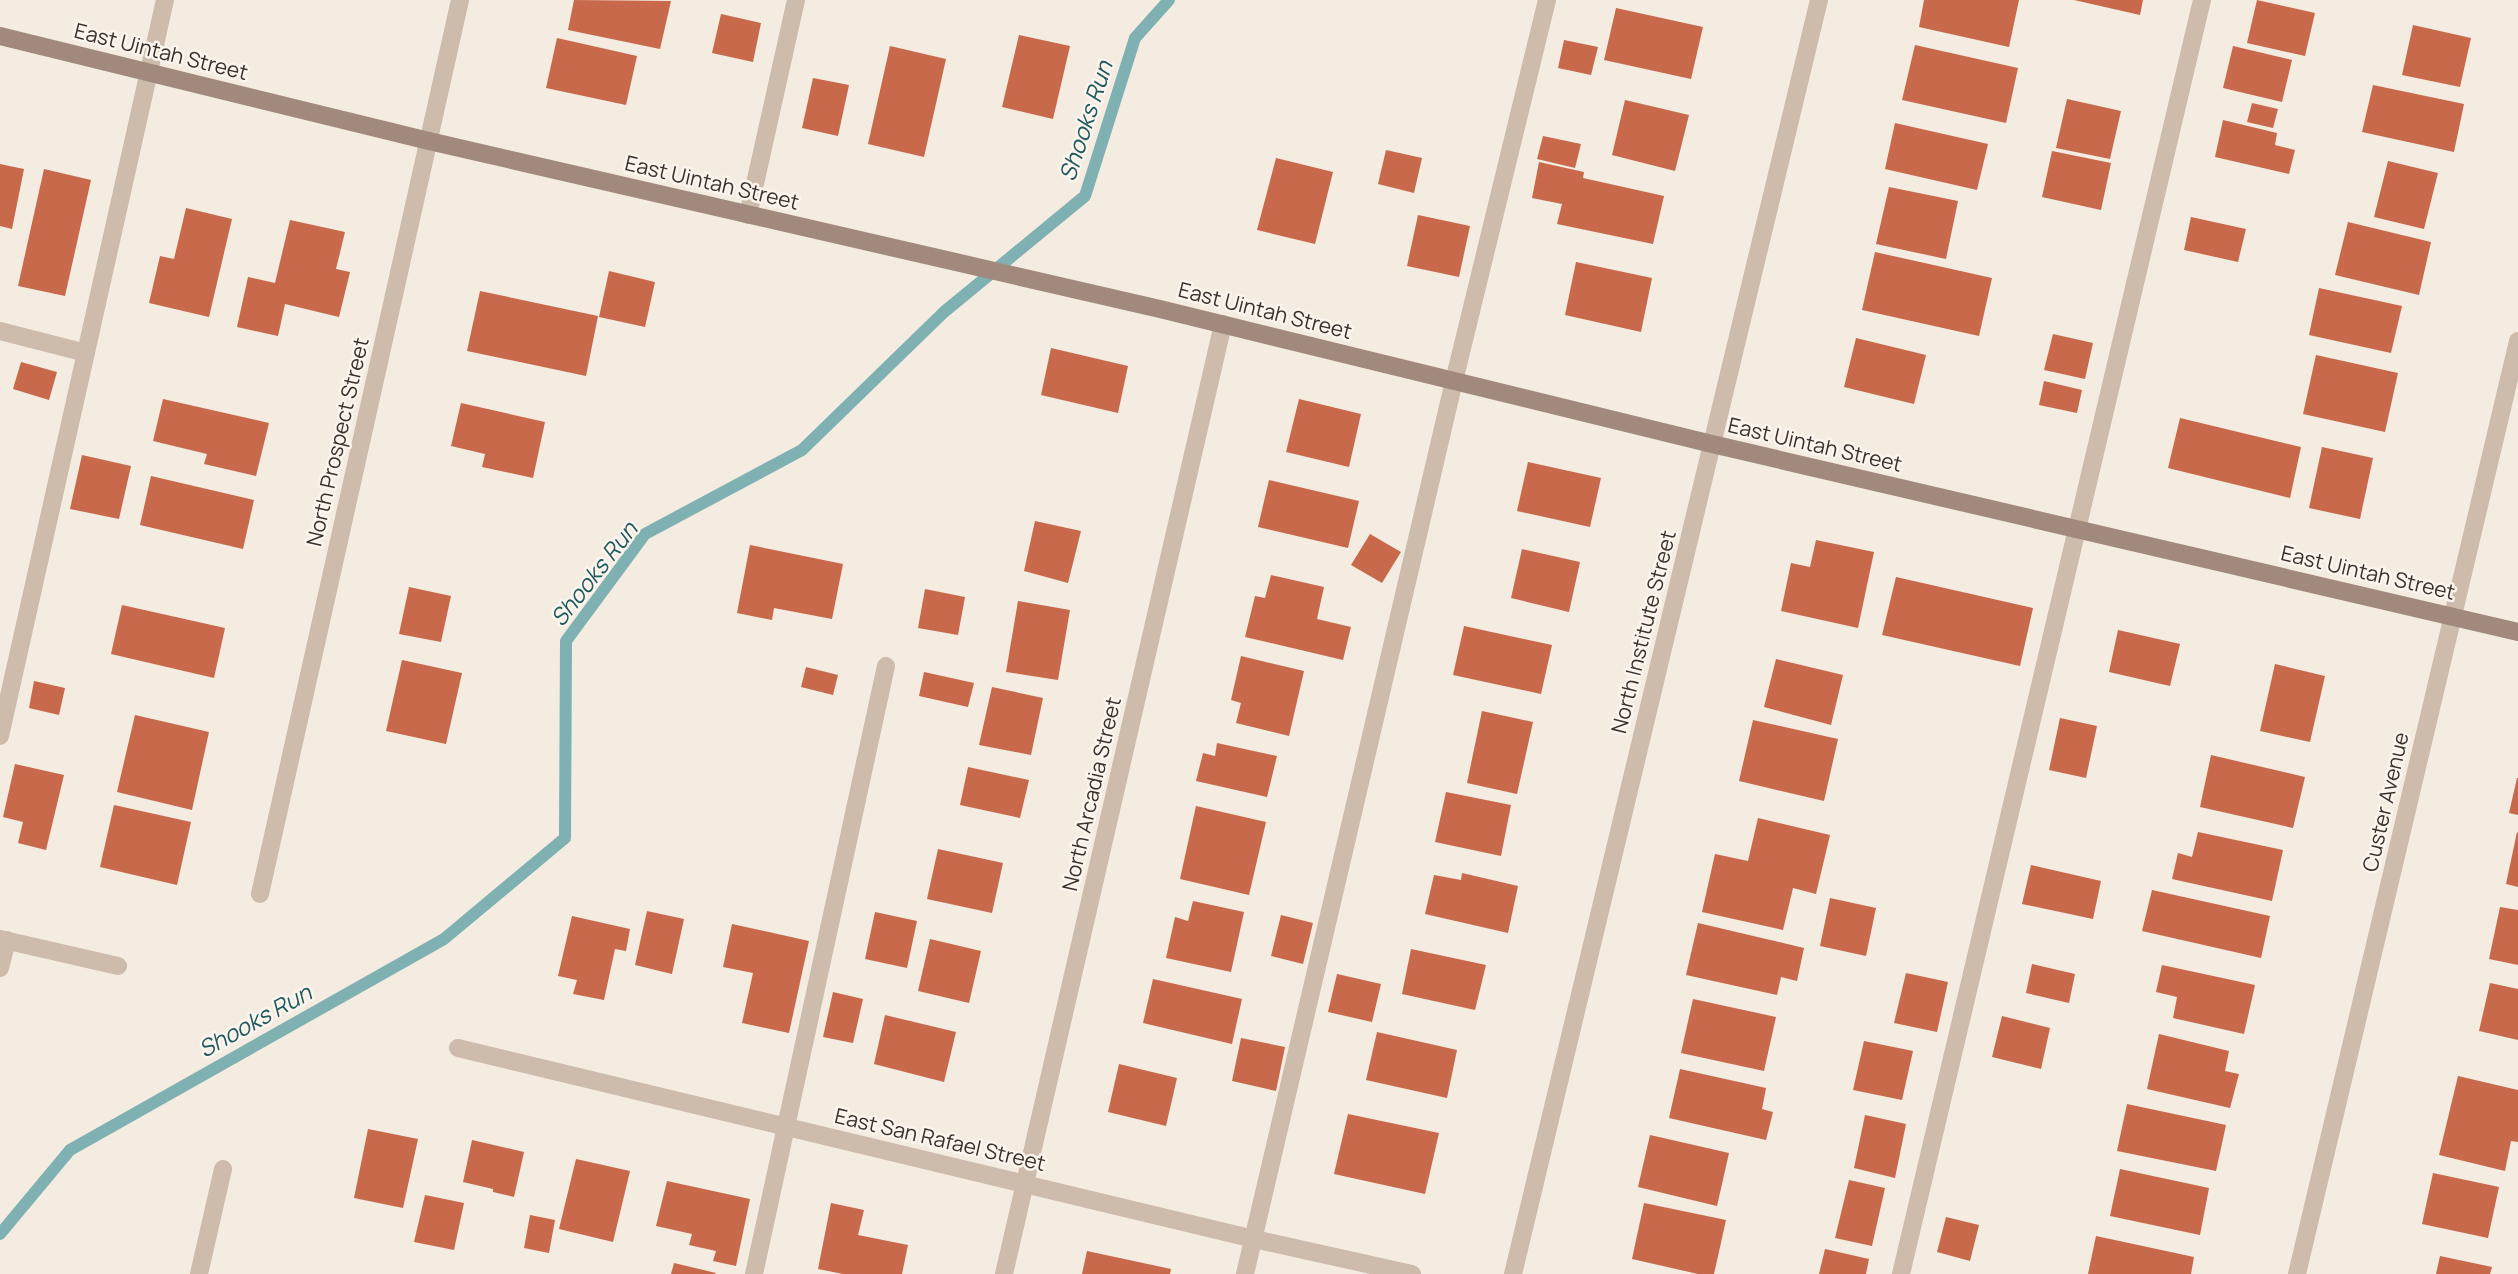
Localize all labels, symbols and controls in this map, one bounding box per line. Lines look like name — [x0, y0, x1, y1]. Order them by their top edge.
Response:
street label: East Uintah Street — [72, 16, 251, 86]
water label: Shooks Run — [1051, 55, 1120, 185]
street label: East Uintah Street — [622, 148, 802, 216]
street label: East Uintah Street — [1176, 275, 1355, 345]
street label: North Prospect Street — [299, 335, 375, 549]
street label: East Uintah Street — [1725, 410, 1905, 478]
water label: Shooks Run — [542, 513, 645, 632]
street label: North Institute Street — [1604, 527, 1682, 736]
street label: East Uintah Street — [2278, 538, 2458, 606]
street label: North Arcadia Street — [1055, 694, 1127, 894]
street label: Custer Avenue — [2355, 729, 2415, 874]
water label: Shooks Run — [192, 975, 318, 1064]
street label: East San Rafael Street — [832, 1101, 1048, 1177]

